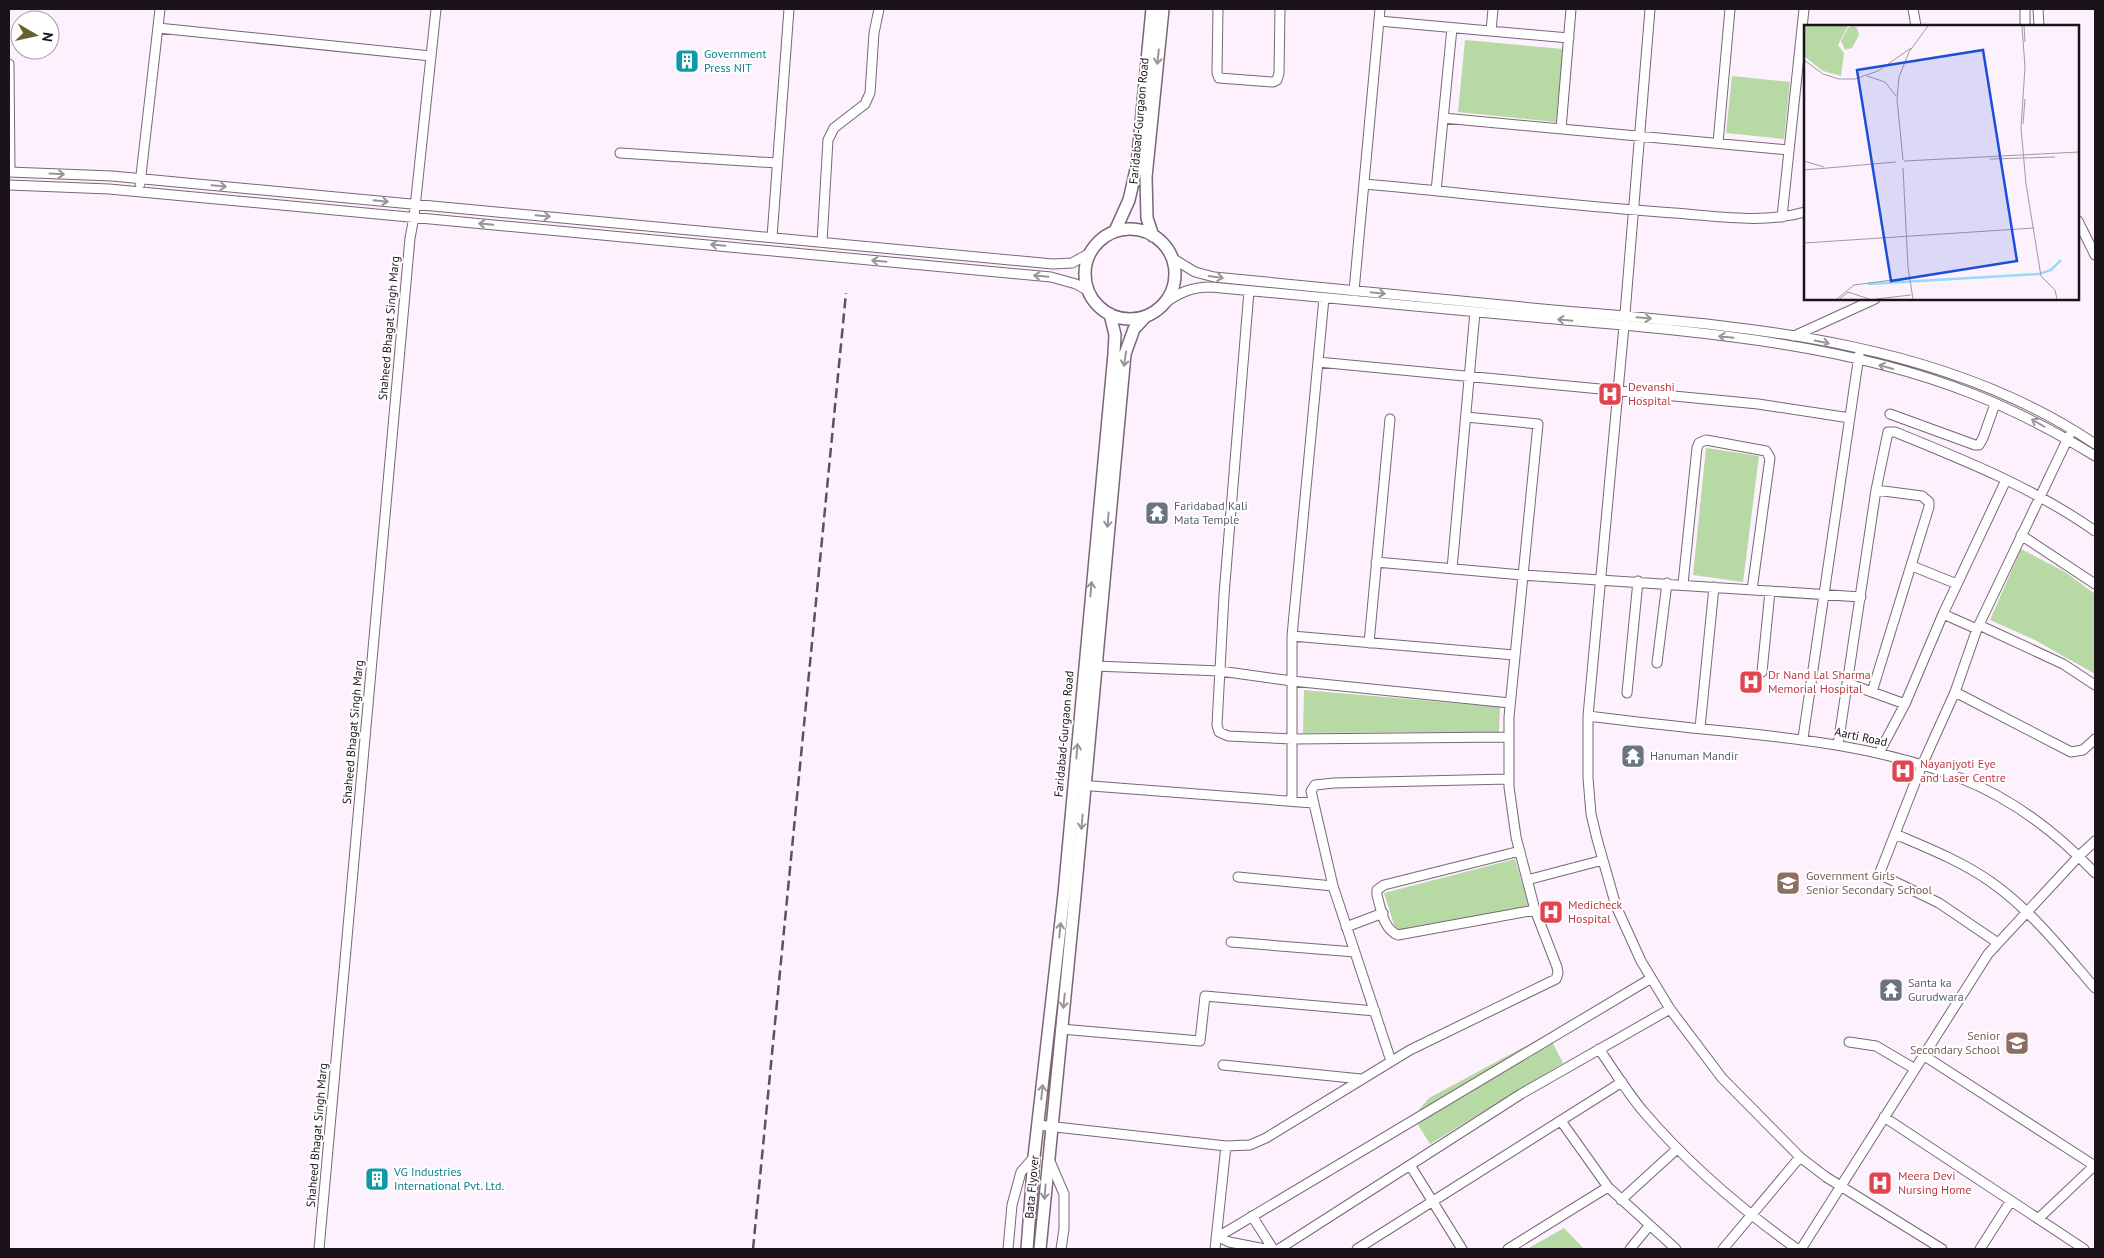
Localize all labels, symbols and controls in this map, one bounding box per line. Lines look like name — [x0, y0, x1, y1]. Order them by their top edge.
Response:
north arrow — [10, 10, 60, 60]
inset map — [1804, 25, 2079, 300]
text: N — [38, 31, 57, 43]
place label: Government Press NIT — [704, 46, 767, 75]
building icon: Government Press NIT — [674, 48, 700, 74]
one-way arrow — [1153, 49, 1163, 65]
street label: Faridabad-Gurgaon Road — [1125, 57, 1152, 185]
one-way arrow — [49, 169, 65, 179]
one-way arrow — [211, 181, 227, 191]
one-way arrow — [373, 196, 389, 205]
one-way arrow — [535, 211, 551, 220]
one-way arrow — [478, 219, 494, 229]
one-way arrow — [710, 241, 726, 250]
street label: Shaheed Bhagat Singh Marg — [375, 255, 402, 401]
one-way arrow — [872, 256, 888, 265]
one-way arrow — [1033, 271, 1049, 281]
one-way arrow — [1208, 272, 1224, 282]
one-way arrow — [1369, 288, 1385, 298]
one-way arrow — [1636, 313, 1652, 323]
one-way arrow — [1557, 316, 1573, 325]
one-way arrow — [1719, 332, 1735, 342]
one-way arrow — [1814, 337, 1830, 347]
one-way arrow — [1119, 350, 1129, 366]
one-way arrow — [1878, 362, 1894, 371]
place label: Devanshi Hospital — [1628, 379, 1675, 408]
hospital icon: Devanshi Hospital — [1597, 381, 1623, 407]
one-way arrow — [2030, 418, 2045, 428]
place label: Faridabad Kali Mata Temple — [1174, 498, 1248, 527]
temple icon: Faridabad Kali Mata Temple — [1144, 500, 1170, 526]
one-way arrow — [1104, 512, 1113, 528]
one-way arrow — [1086, 581, 1096, 597]
street label: Shaheed Bhagat Singh Marg — [339, 659, 366, 805]
place label: Dr Nand Lal Sharma Memorial Hospital — [1768, 667, 1871, 696]
hospital icon: Dr Nand Lal Sharma Memorial Hospital — [1738, 669, 1764, 695]
street label: Faridabad-Gurgaon Road — [1050, 670, 1077, 798]
street label: Aarti Road — [1833, 724, 1889, 749]
one-way arrow — [1072, 743, 1081, 759]
temple icon: Hanuman Mandir — [1620, 743, 1646, 769]
place label: Hanuman Mandir — [1650, 748, 1738, 763]
place label: Nayanjyoti Eye and Laser Centre — [1920, 756, 2006, 785]
hospital icon: Nayanjyoti Eye and Laser Centre — [1890, 758, 1916, 784]
one-way arrow — [1077, 813, 1086, 829]
place label: Government Girls Senior Secondary School — [1806, 868, 1932, 897]
school or university icon: Government Girls Senior Secondary School — [1775, 870, 1801, 896]
place label: Medicheck Hospital — [1568, 897, 1623, 926]
hospital icon: Medicheck Hospital — [1538, 899, 1564, 925]
one-way arrow — [1055, 922, 1065, 938]
place label: Santa ka Gurudwara — [1908, 975, 1964, 1004]
temple icon: Santa ka Gurudwara — [1878, 977, 1904, 1003]
one-way arrow — [1059, 993, 1069, 1009]
place label: Senior Secondary School — [1910, 1028, 2000, 1057]
school or university icon: Senior Secondary School — [2004, 1030, 2030, 1056]
street label: Shaheed Bhagat Singh Marg — [303, 1062, 330, 1208]
one-way arrow — [1037, 1084, 1047, 1100]
street label: Bata Flyover — [1021, 1155, 1042, 1219]
place label: VG Industries International Pvt. Ltd. — [393, 1164, 504, 1193]
building icon: VG Industries International Pvt. Ltd. — [364, 1166, 390, 1192]
place label: Meera Devi Nursing Home — [1898, 1168, 1971, 1197]
hospital icon: Meera Devi Nursing Home — [1867, 1170, 1893, 1196]
one-way arrow — [1041, 1184, 1050, 1200]

